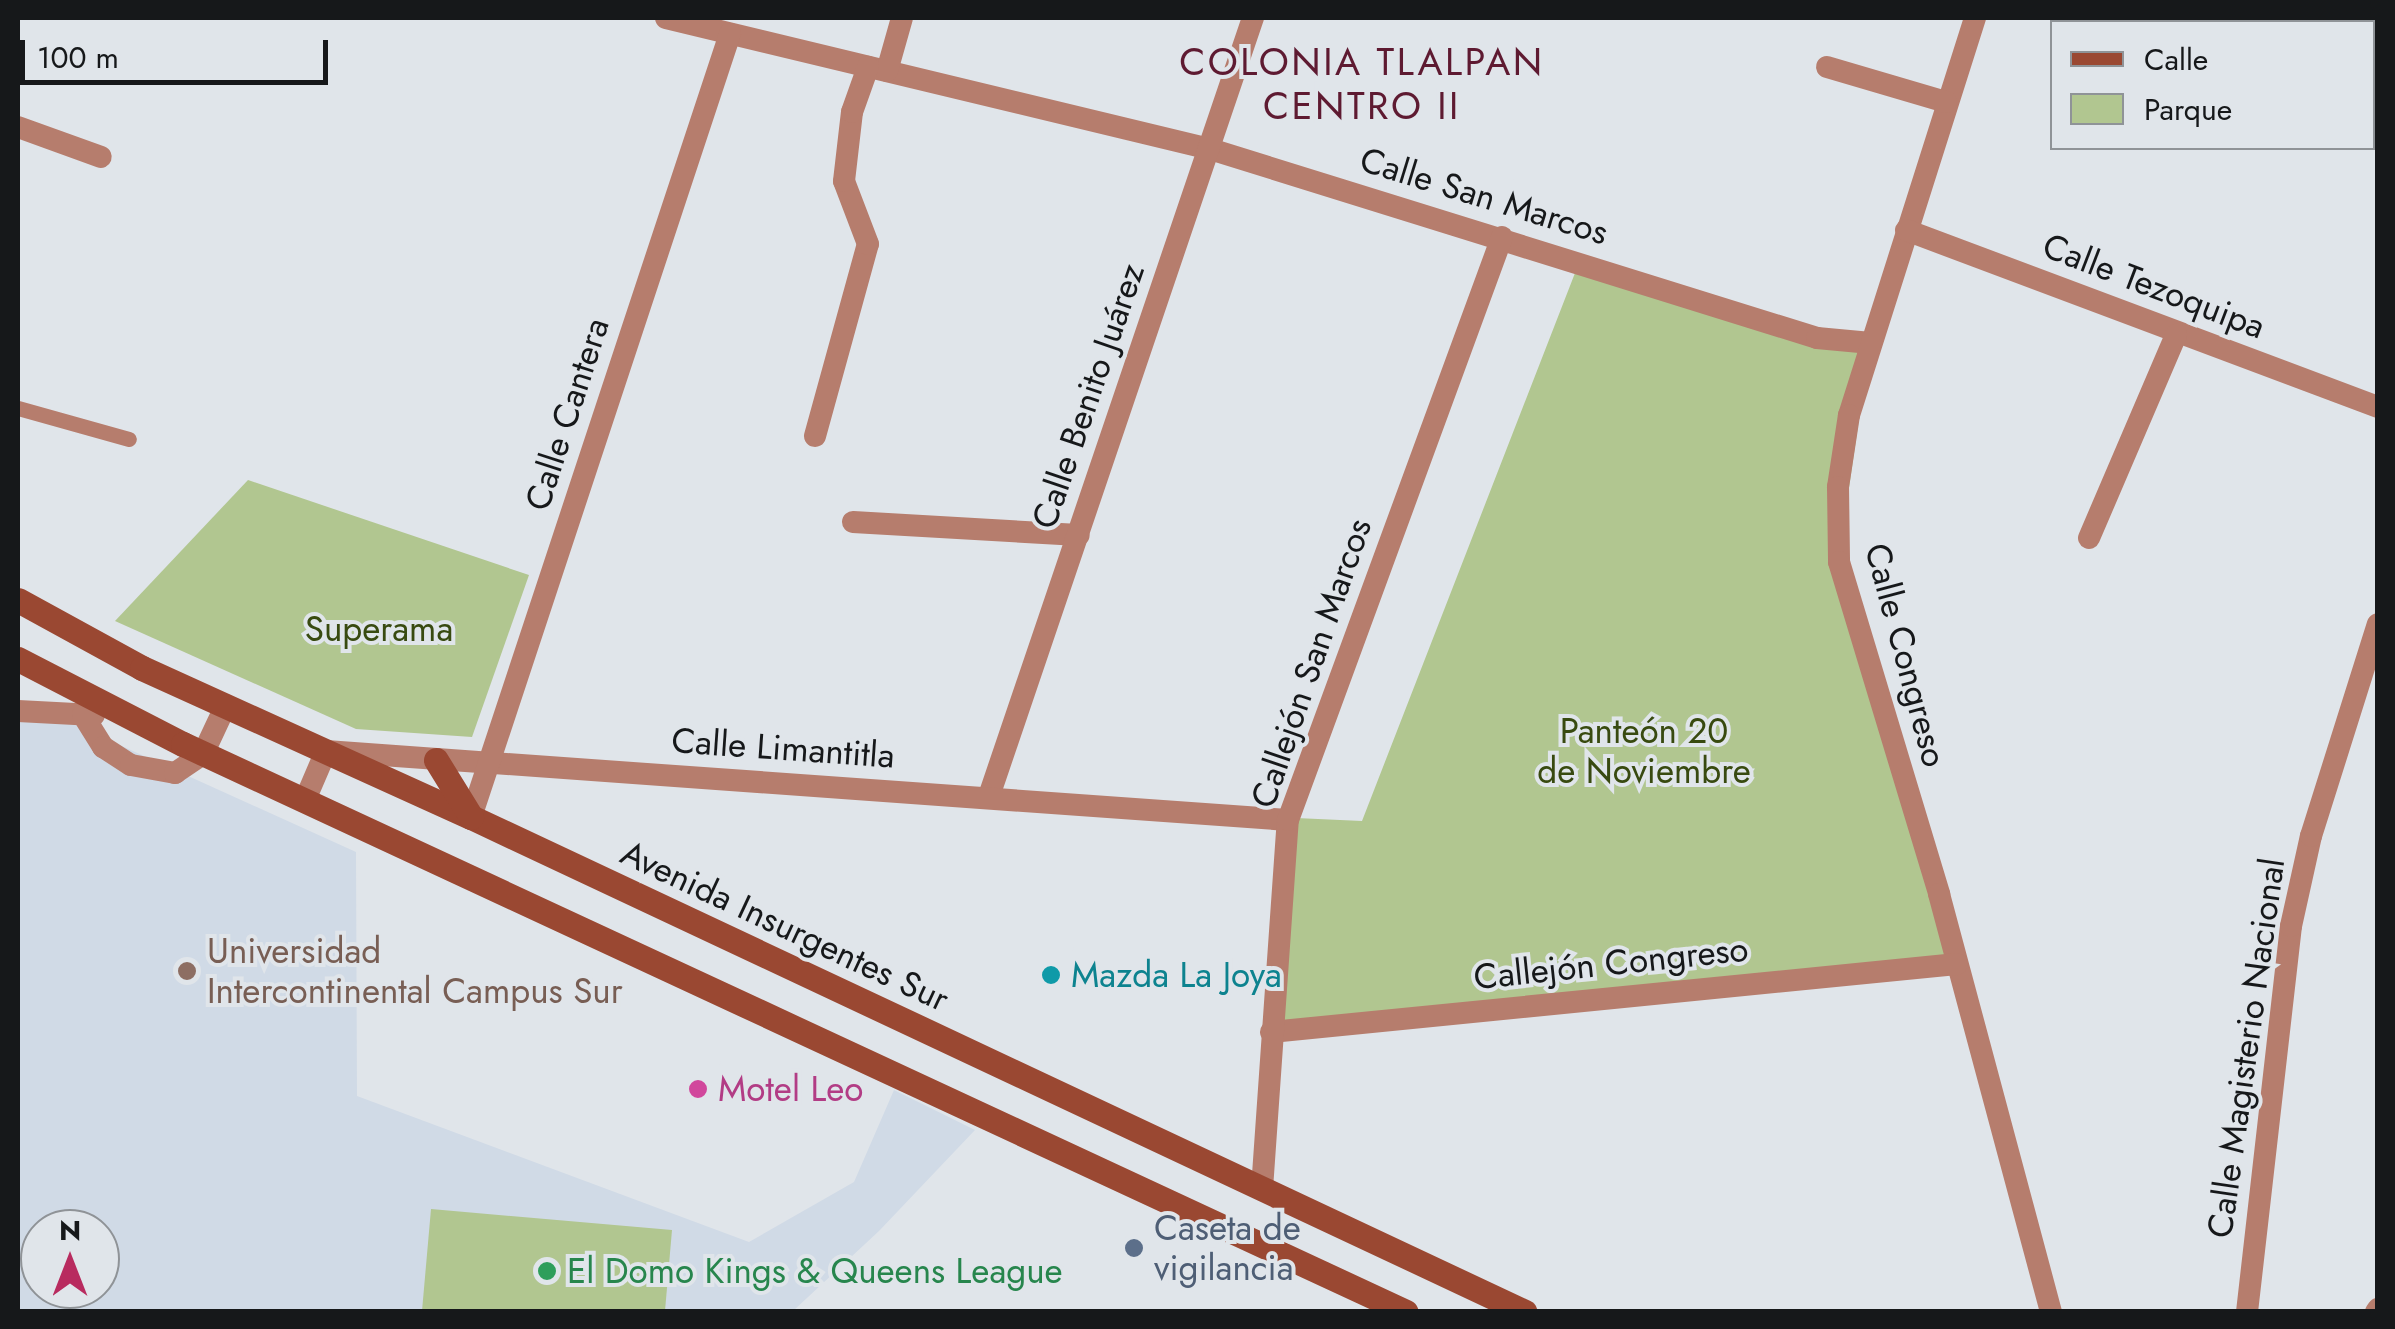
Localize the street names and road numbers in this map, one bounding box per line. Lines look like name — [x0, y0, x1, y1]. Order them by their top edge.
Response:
street label: Calle San Marcos — [1355, 138, 1613, 254]
street label: Calle Tezoquipa — [2037, 224, 2271, 348]
street label: Calle Benito Juárez — [1023, 258, 1153, 534]
street label: Calle Cantera — [516, 312, 618, 516]
street label: Callejón San Marcos — [1242, 513, 1380, 813]
street label: Calle Congreso — [1856, 539, 1956, 771]
street label: Calle Limantitla — [670, 719, 896, 777]
street label: Avenida Insurgentes Sur — [614, 832, 956, 1020]
street label: Calle Magisterio Nacional — [2199, 855, 2293, 1241]
street label: Callejón Congreso — [1472, 928, 1750, 998]

